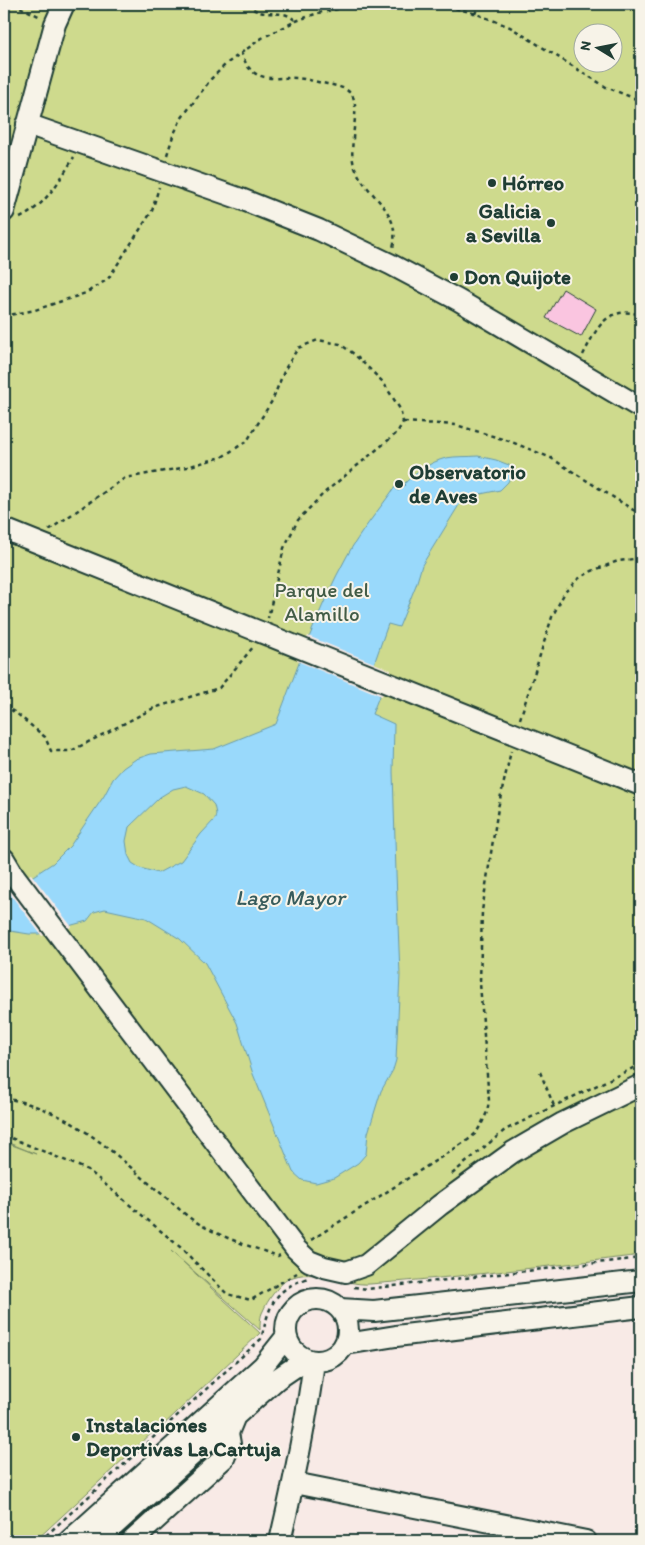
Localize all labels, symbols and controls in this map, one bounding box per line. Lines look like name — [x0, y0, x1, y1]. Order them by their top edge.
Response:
north arrow — [572, 22, 622, 72]
text: N — [576, 40, 595, 52]
place label: Hórreo — [502, 170, 565, 195]
marker: Hórreo — [486, 177, 498, 189]
place label: Galicia a Sevilla — [466, 198, 542, 247]
marker: Galicia a Sevilla — [545, 217, 557, 229]
place label: Don Quijote — [464, 264, 571, 290]
marker: Don Quijote — [448, 271, 460, 283]
place label: Observatorio de Aves — [409, 459, 526, 508]
marker: Observatorio de Aves — [393, 478, 405, 490]
park label: Parque del Alamillo — [274, 577, 370, 626]
water label: Lago Mayor — [235, 884, 347, 911]
place label: Instalaciones Deportivas La Cartuja — [86, 1412, 282, 1462]
marker: Instalaciones Deportivas La Cartuja — [70, 1431, 82, 1443]

